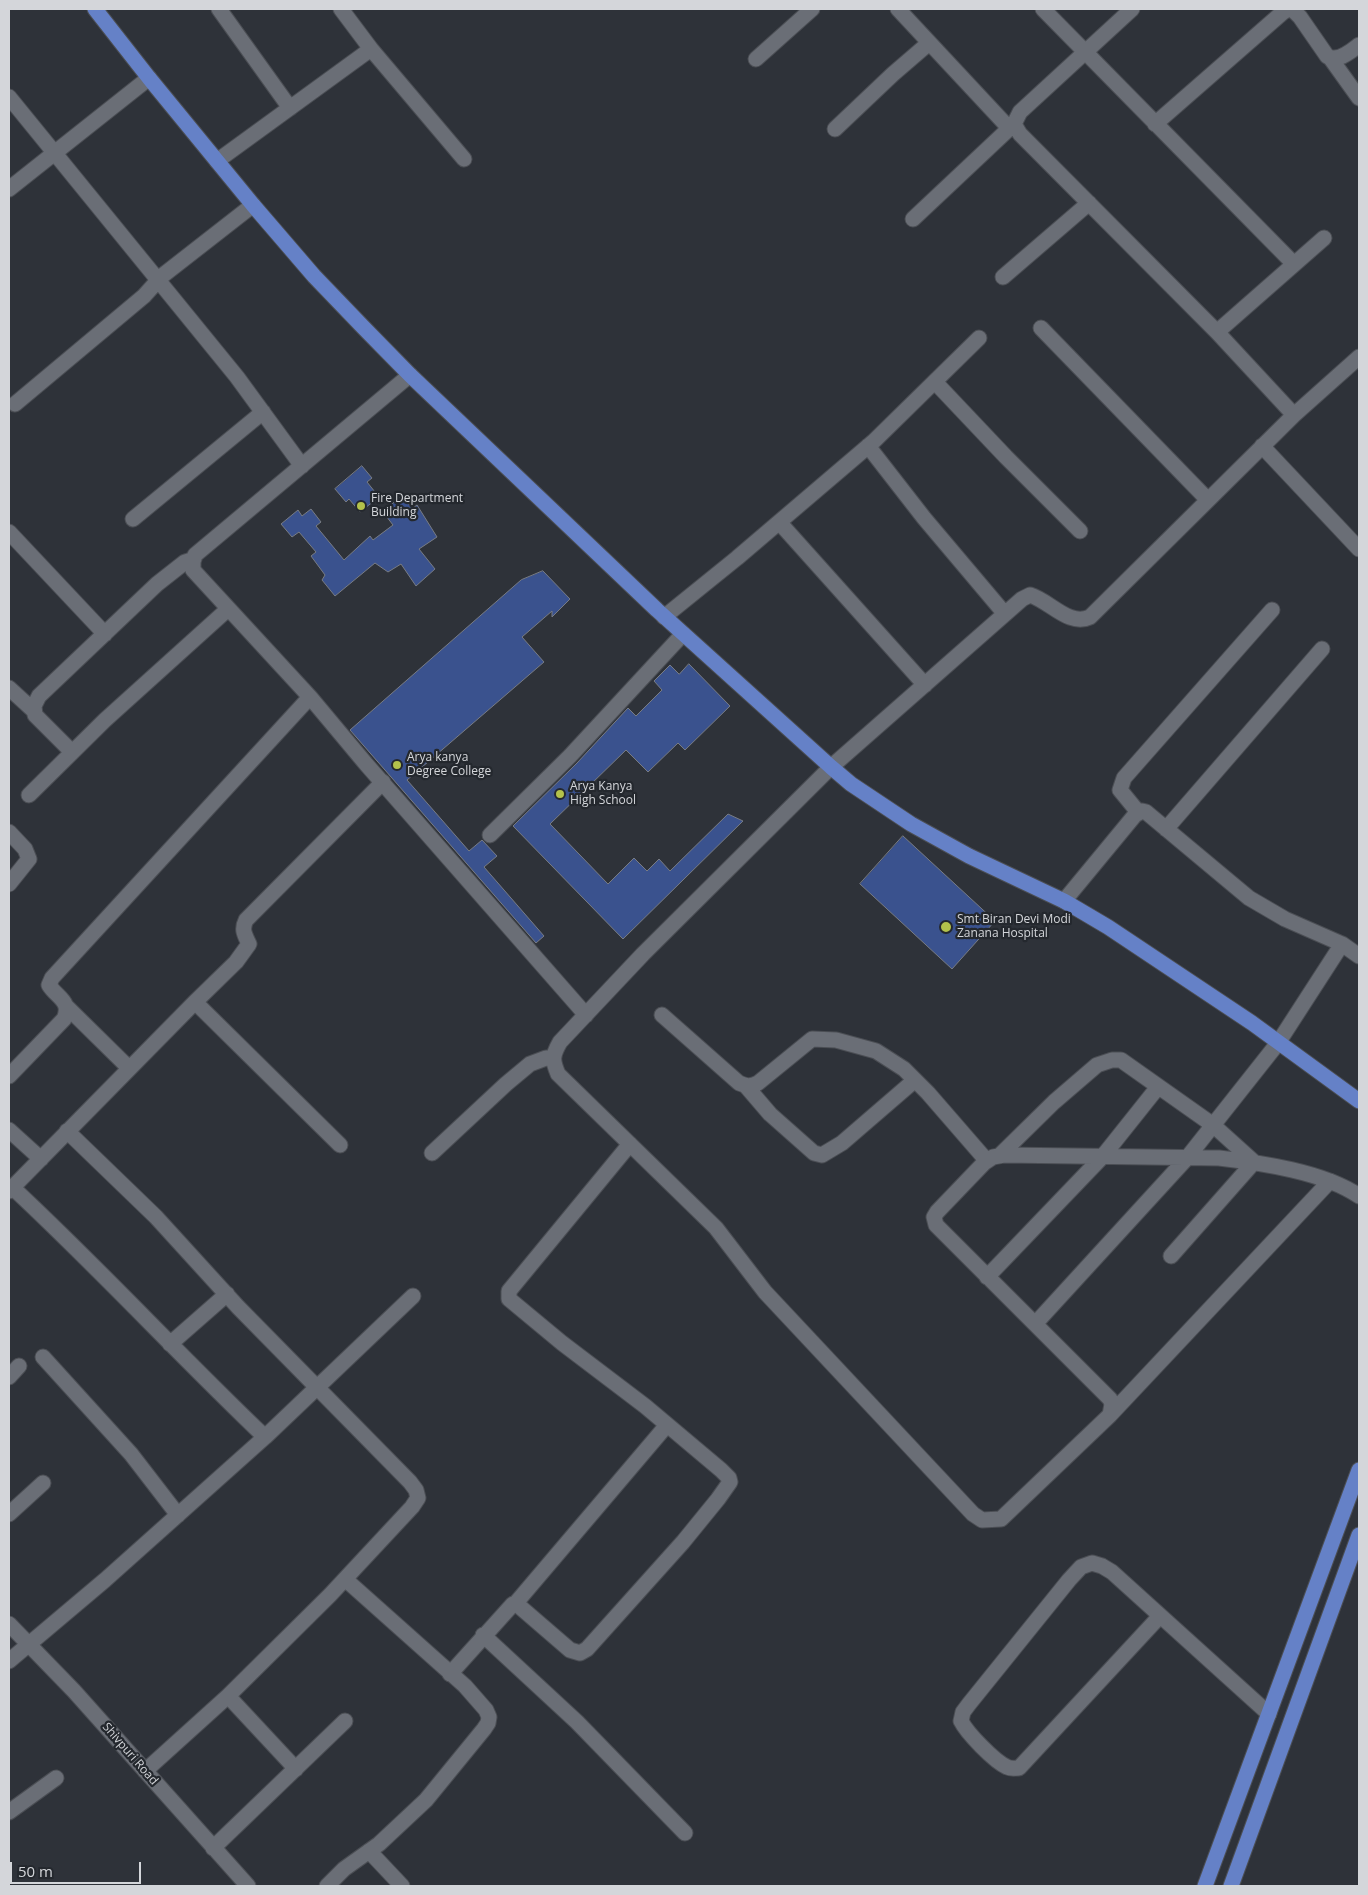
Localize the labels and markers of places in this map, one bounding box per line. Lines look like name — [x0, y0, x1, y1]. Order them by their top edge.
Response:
place label: Fire Department Building — [371, 492, 463, 520]
marker: Fire Department Building — [355, 500, 367, 512]
place label: Arya kanya Degree College — [407, 751, 491, 779]
marker: Arya kanya Degree College — [391, 759, 403, 771]
place label: Arya Kanya High School — [570, 780, 636, 808]
marker: Arya Kanya High School — [554, 788, 566, 800]
place label: Smt Biran Devi Modi Zanana Hospital — [957, 913, 1071, 941]
marker: Smt Biran Devi Modi Zanana Hospital — [939, 920, 953, 934]

